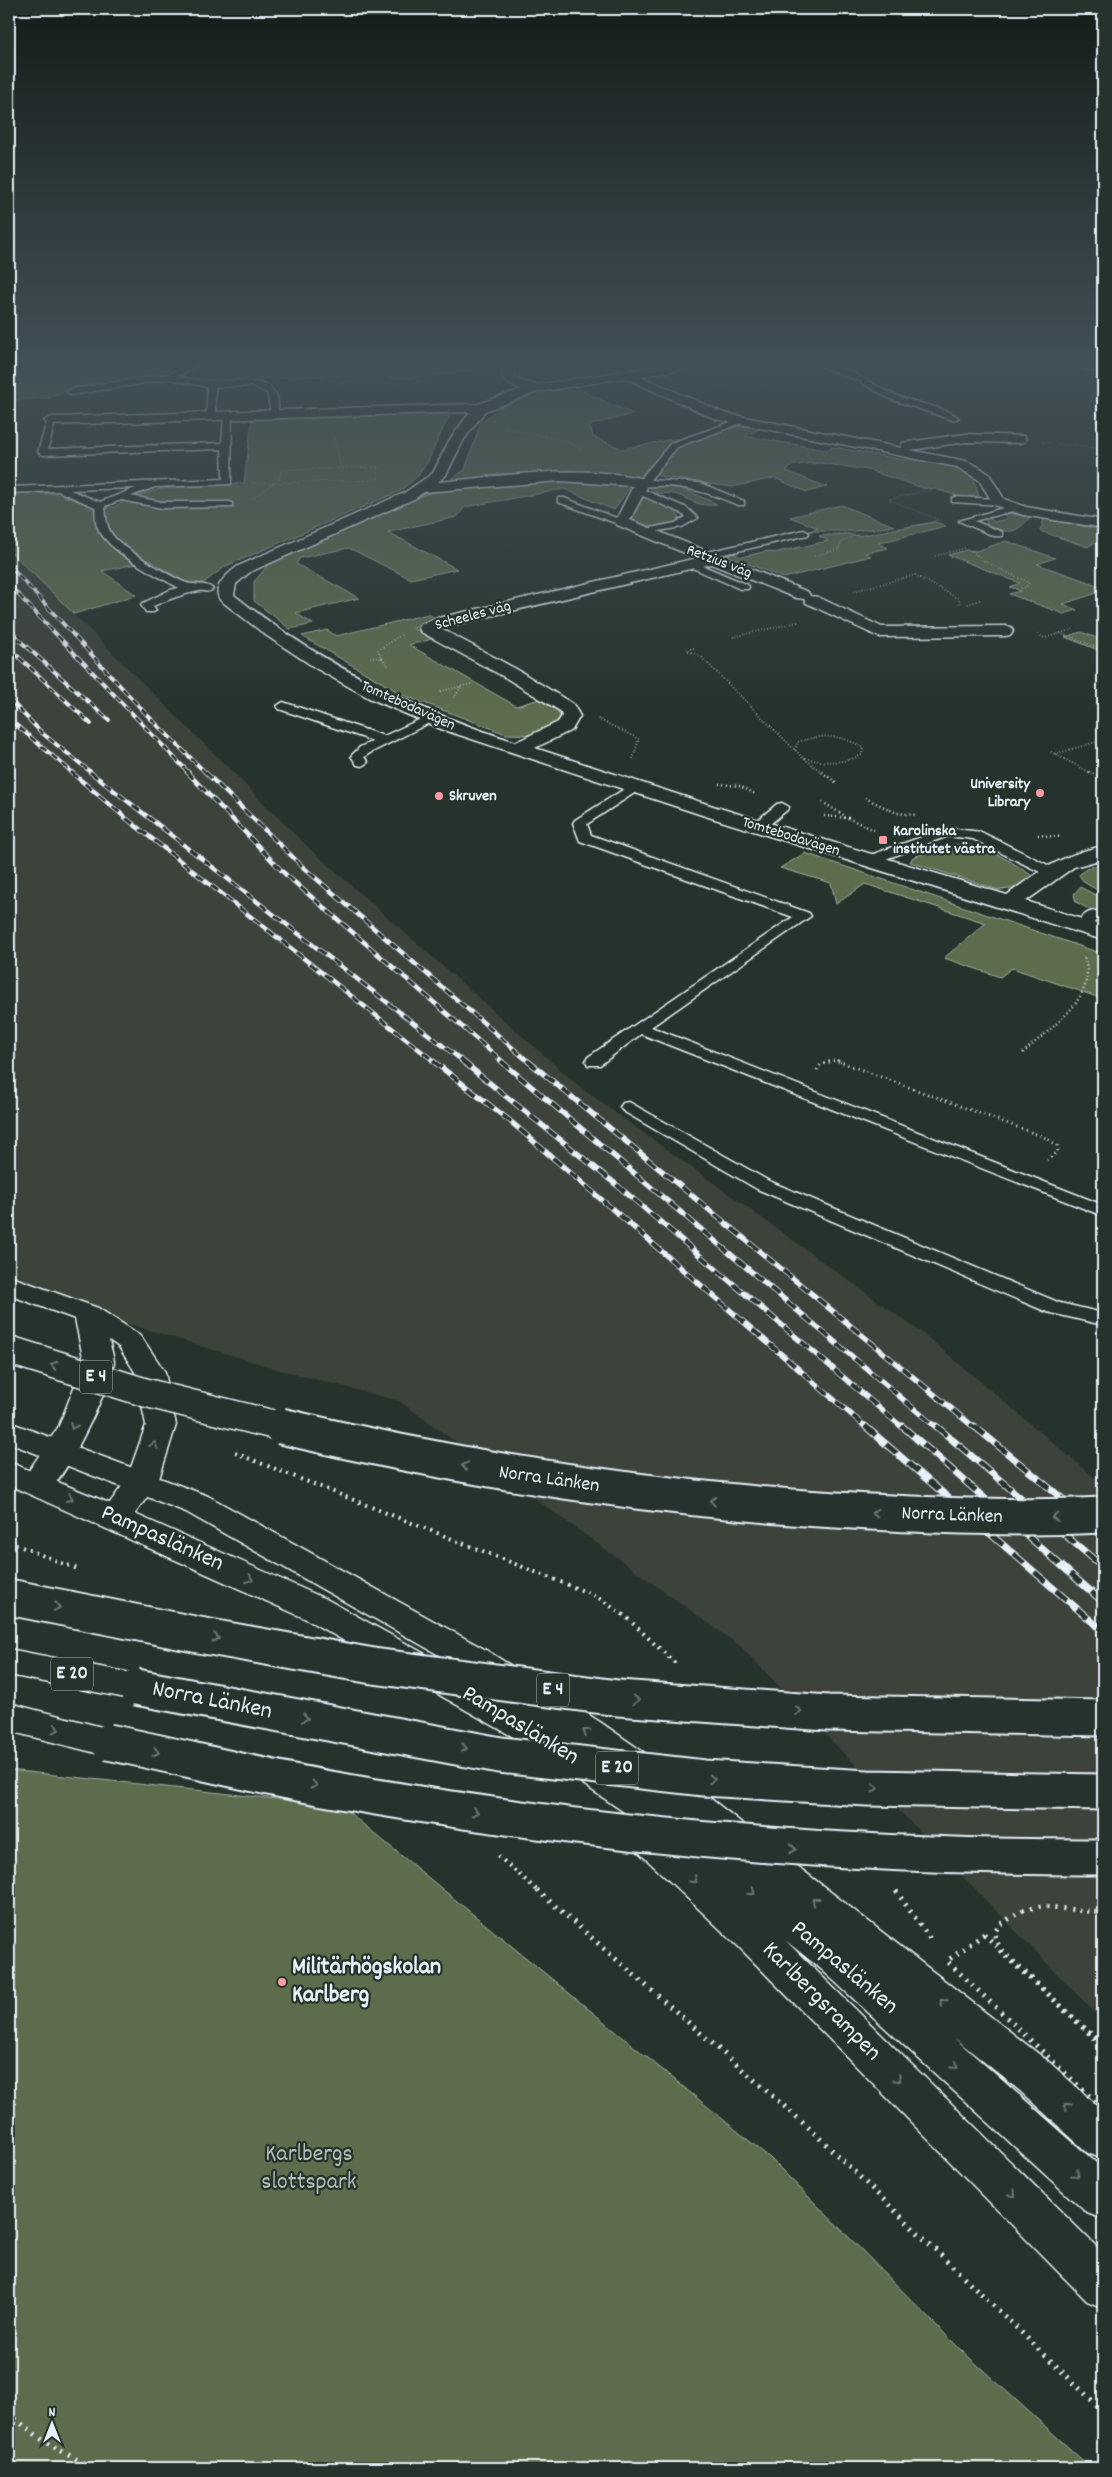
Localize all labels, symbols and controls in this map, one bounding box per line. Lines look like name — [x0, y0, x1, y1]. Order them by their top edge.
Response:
street label: Retzius väg — [683, 539, 755, 585]
street label: Scheeles väg — [432, 595, 514, 637]
street label: Tomtebodavägen — [357, 675, 459, 737]
place label: University Library — [970, 773, 1032, 814]
place label: Skruven — [449, 785, 497, 808]
marker: University Library — [1034, 787, 1046, 799]
marker: Skruven — [433, 790, 445, 802]
street label: Tomtebodavägen — [739, 811, 843, 863]
place label: Karolinska institutet västra — [893, 820, 996, 861]
marker: Karolinska institutet västra — [877, 834, 889, 846]
one-way arrow — [50, 1360, 59, 1370]
road number: E 4 — [80, 1360, 112, 1394]
one-way arrow — [68, 1421, 79, 1430]
one-way arrow — [148, 1441, 158, 1450]
street label: Norra Länken — [497, 1459, 601, 1501]
one-way arrow — [461, 1461, 470, 1472]
one-way arrow — [65, 1492, 74, 1503]
one-way arrow — [708, 1496, 716, 1507]
street label: Pampaslänken — [95, 1497, 229, 1581]
street label: Norra Länken — [901, 1500, 1003, 1532]
one-way arrow — [870, 1507, 878, 1518]
one-way arrow — [1050, 1512, 1058, 1523]
one-way arrow — [245, 1572, 254, 1583]
one-way arrow — [52, 1601, 61, 1611]
one-way arrow — [212, 1633, 220, 1643]
road number: E 20 — [51, 1658, 93, 1690]
street label: Norra Länken — [149, 1673, 275, 1729]
road number: E 4 — [537, 1674, 569, 1706]
street label: Pampaslänken — [455, 1678, 585, 1774]
one-way arrow — [633, 1694, 641, 1705]
one-way arrow — [795, 1706, 803, 1717]
one-way arrow — [300, 1713, 309, 1723]
one-way arrow — [52, 1723, 60, 1733]
one-way arrow — [583, 1729, 592, 1738]
one-way arrow — [460, 1742, 469, 1753]
one-way arrow — [151, 1746, 160, 1756]
road number: E 20 — [596, 1752, 638, 1785]
one-way arrow — [709, 1773, 717, 1784]
one-way arrow — [310, 1779, 319, 1790]
one-way arrow — [871, 1783, 879, 1794]
one-way arrow — [470, 1807, 479, 1817]
one-way arrow — [789, 1843, 797, 1854]
one-way arrow — [689, 1874, 698, 1883]
one-way arrow — [746, 1886, 755, 1894]
one-way arrow — [812, 1899, 821, 1907]
street label: Pampaslänken — [783, 1913, 905, 2023]
street label: Karlbergsrampen — [754, 1935, 888, 2069]
place label: Militärhögskolan Karlberg — [292, 1951, 441, 2013]
marker: Militärhögskolan Karlberg — [276, 1976, 288, 1988]
one-way arrow — [940, 2000, 949, 2008]
one-way arrow — [950, 2060, 959, 2069]
one-way arrow — [892, 2073, 901, 2082]
one-way arrow — [1064, 2103, 1073, 2112]
park label: Karlbergs slottspark — [261, 2138, 357, 2200]
one-way arrow — [1071, 2168, 1080, 2177]
one-way arrow — [1008, 2188, 1017, 2197]
north arrow — [28, 2400, 78, 2450]
text: N — [49, 2403, 56, 2423]

